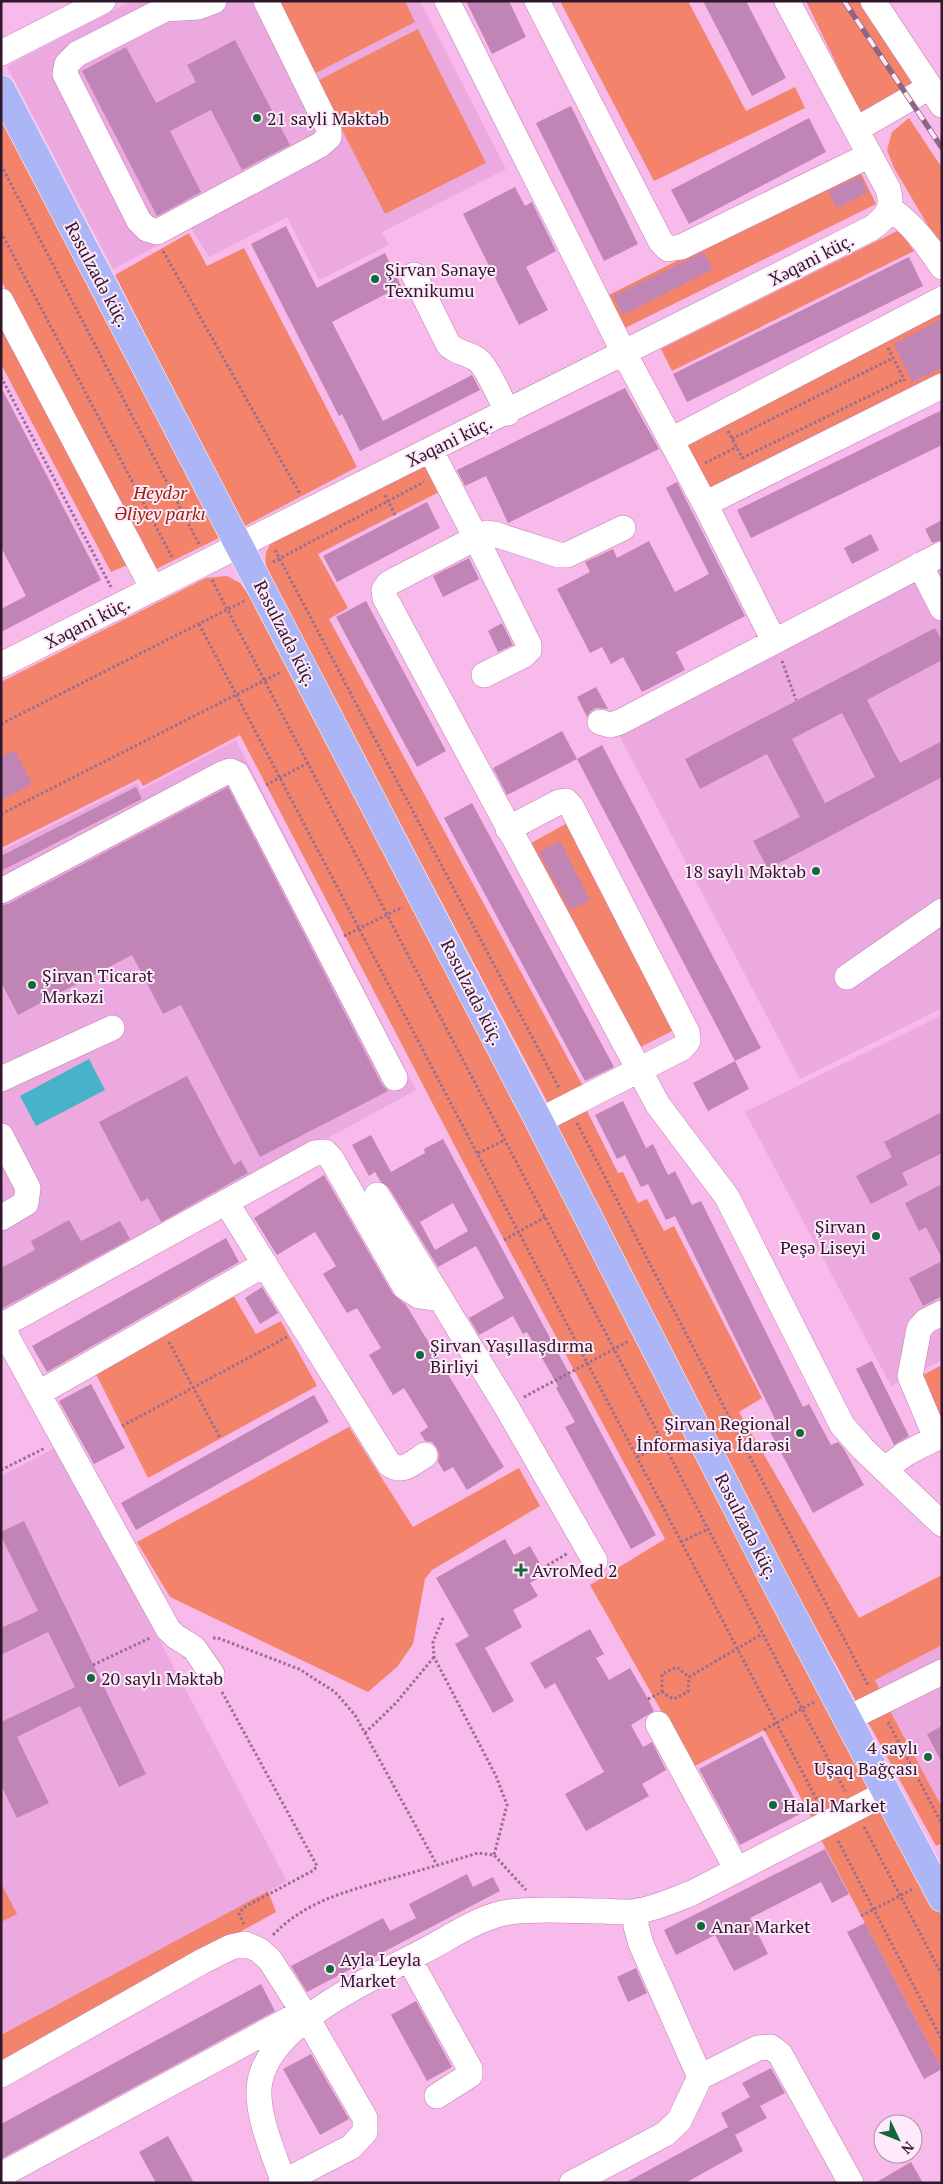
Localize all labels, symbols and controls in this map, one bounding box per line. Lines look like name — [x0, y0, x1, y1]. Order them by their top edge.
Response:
place label: 21 sayli Məktəb — [267, 106, 389, 130]
marker: 21 sayli Məktəb — [251, 112, 263, 124]
street label: Rəsulzadə küç. — [60, 217, 136, 331]
street label: Xəqani küç. — [764, 227, 858, 291]
place label: Şirvan Sənaye Texnikumu — [385, 257, 496, 302]
marker: Şirvan Sənaye Texnikumu — [369, 273, 381, 285]
street label: Xəqani küç. — [402, 410, 496, 472]
park label: Heydər Əliyev parkı — [114, 480, 206, 525]
street label: Rəsulzadə küç. — [249, 576, 323, 690]
street label: Xəqani küç. — [40, 590, 134, 654]
place label: 18 saylı Məktəb — [684, 859, 806, 883]
marker: 18 saylı Məktəb — [810, 865, 822, 877]
street label: Rəsulzadə küç. — [436, 935, 510, 1049]
place label: Şirvan Ticarət Mərkəzi — [42, 963, 154, 1008]
marker: Şirvan Ticarət Mərkəzi — [26, 979, 38, 991]
place label: Şirvan Peşə Liseyi — [780, 1214, 866, 1259]
marker: Şirvan Peşə Liseyi — [870, 1230, 882, 1242]
place label: Şirvan Yaşıllaşdırma Birliyi — [430, 1333, 593, 1378]
marker: Şirvan Yaşıllaşdırma Birliyi — [414, 1349, 426, 1361]
place label: Şirvan Regional İnformasiya İdarəsi — [636, 1411, 790, 1456]
marker: Şirvan Regional İnformasiya İdarəsi — [794, 1427, 806, 1439]
street label: Rəsulzadə küç. — [710, 1469, 784, 1583]
place label: AvroMed 2 — [532, 1558, 618, 1582]
marker: AvroMed 2 — [514, 1563, 528, 1577]
place label: 20 saylı Məktəb — [101, 1666, 223, 1690]
marker: 20 saylı Məktəb — [85, 1672, 97, 1684]
place label: 4 saylı Uşaq Bağçası — [814, 1735, 918, 1780]
marker: 4 saylı Uşaq Bağçası — [922, 1751, 934, 1763]
place label: Halal Market — [783, 1793, 886, 1817]
marker: Halal Market — [767, 1799, 779, 1811]
place label: Anar Market — [711, 1914, 811, 1938]
marker: Anar Market — [695, 1920, 707, 1932]
place label: Ayla Leyla Market — [340, 1947, 421, 1992]
marker: Ayla Leyla Market — [324, 1963, 336, 1975]
north arrow — [873, 2114, 923, 2164]
text: N — [897, 2138, 918, 2159]

